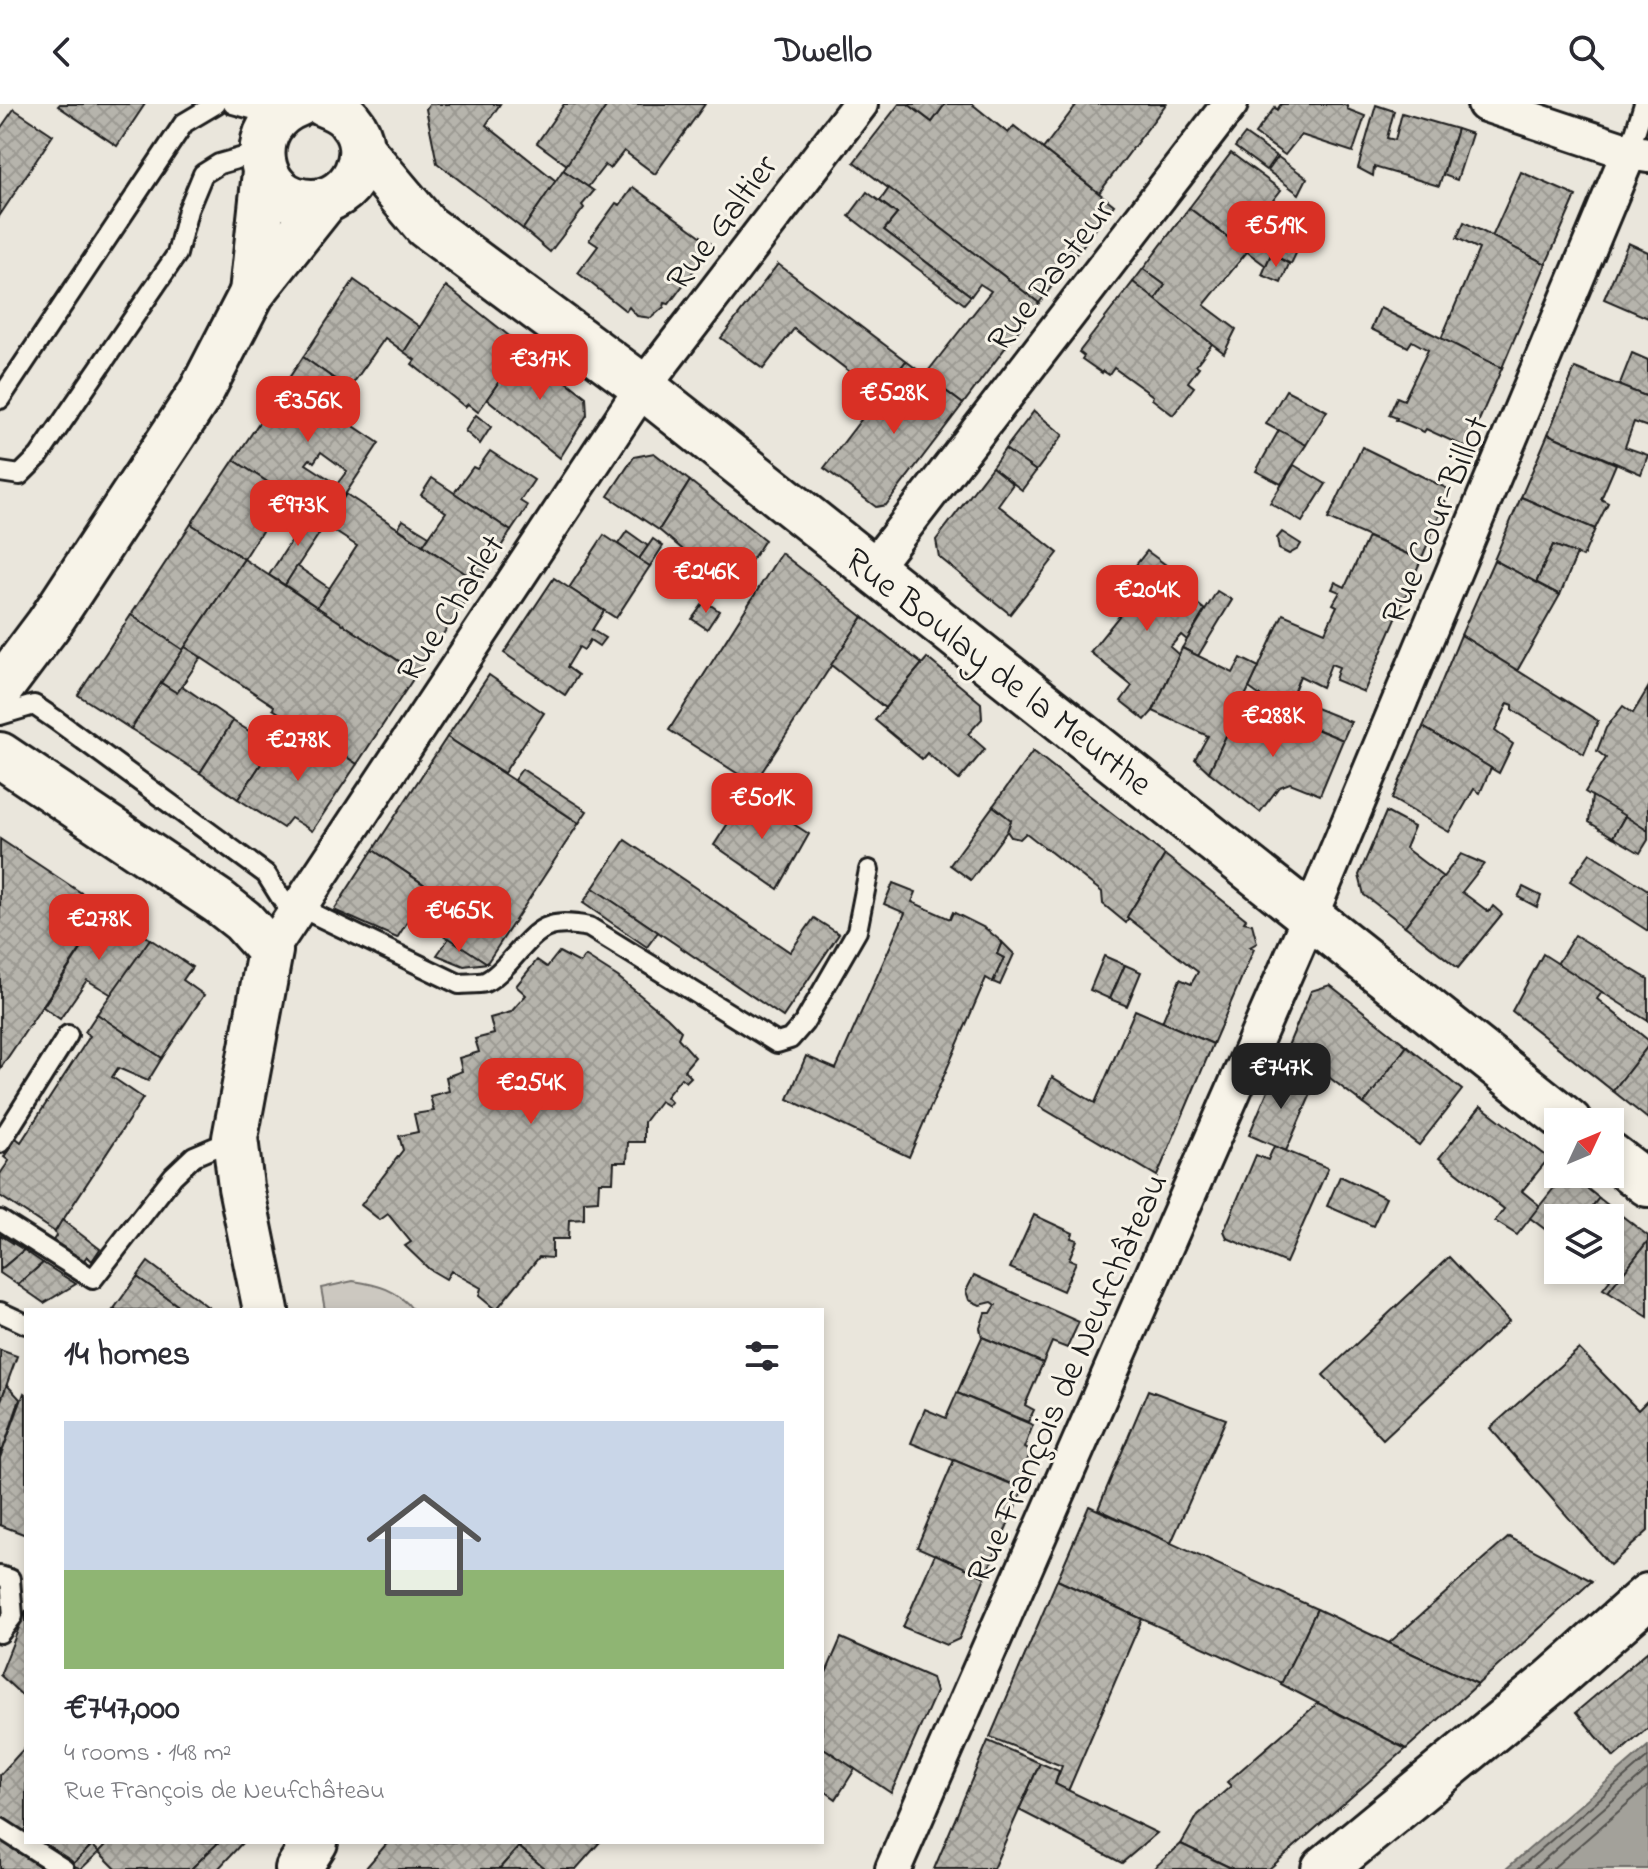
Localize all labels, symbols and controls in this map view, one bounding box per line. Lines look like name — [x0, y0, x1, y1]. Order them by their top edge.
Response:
text: Dwello — [776, 26, 872, 79]
icon: back — [40, 30, 84, 74]
icon: search — [1564, 30, 1608, 74]
street label: Rue Galtier — [654, 143, 793, 303]
street label: Rue Pasteur — [976, 188, 1130, 365]
pin: €519K — [1220, 201, 1332, 269]
text: €519K — [1245, 208, 1307, 246]
pin: €317K — [484, 334, 596, 402]
text: €317K — [510, 341, 570, 379]
pin: €528K — [838, 368, 950, 436]
text: €528K — [860, 375, 928, 413]
pin: €356K — [252, 376, 364, 444]
text: €356K — [274, 383, 342, 421]
street label: Rue Cour-Billot — [1369, 408, 1505, 634]
pin: €973K — [242, 480, 354, 548]
text: €973K — [268, 487, 328, 525]
street label: Rue Charlet — [385, 525, 521, 694]
street label: Rue Boulay de la Meurthe — [832, 536, 1163, 811]
pin: €246K — [650, 547, 762, 615]
text: €246K — [673, 554, 739, 592]
pin: €204K — [1091, 565, 1203, 633]
text: €204K — [1114, 572, 1180, 610]
pin: €288K — [1217, 691, 1329, 759]
text: €288K — [1241, 698, 1305, 736]
pin: €278K — [242, 715, 354, 783]
text: €278K — [266, 722, 330, 760]
pin: €501K — [706, 773, 818, 841]
text: €501K — [729, 780, 795, 818]
pin: €465K — [403, 886, 515, 954]
text: €465K — [425, 893, 493, 931]
pin: €278K — [43, 894, 155, 962]
text: €278K — [67, 901, 131, 939]
pin: €747K — [1225, 1043, 1337, 1111]
text: €747K — [1250, 1050, 1312, 1088]
pin: €254K — [475, 1058, 587, 1126]
text: €254K — [496, 1065, 566, 1103]
north arrow — [1544, 1108, 1624, 1188]
map controls — [1544, 1108, 1624, 1284]
street label: Rue François de Neufchâteau — [955, 1165, 1184, 1593]
button: layers — [1544, 1204, 1624, 1284]
text: 14 homes — [64, 1331, 190, 1381]
icon: filters — [740, 1334, 784, 1378]
icon: home — [352, 1473, 496, 1617]
text: €747,000 — [64, 1685, 180, 1735]
text: 4 rooms · 148 m² — [64, 1735, 231, 1773]
text: Rue François de Neufchâteau — [64, 1773, 385, 1811]

